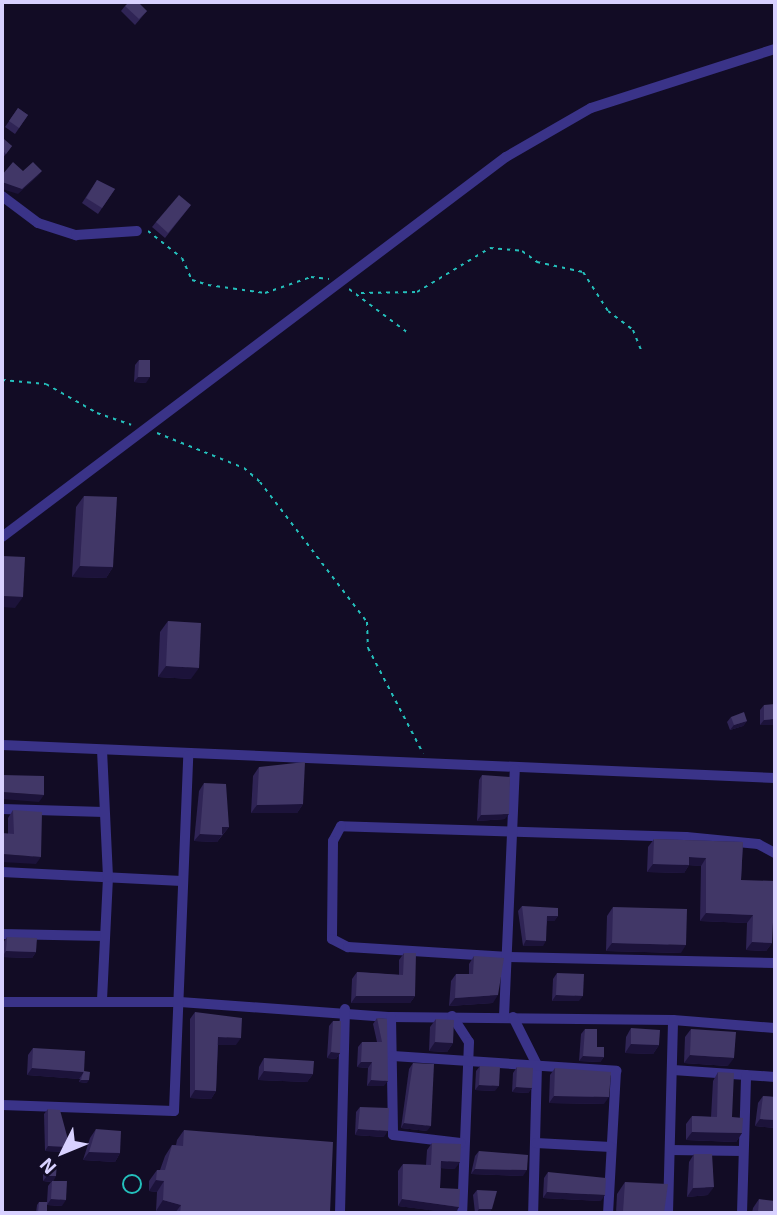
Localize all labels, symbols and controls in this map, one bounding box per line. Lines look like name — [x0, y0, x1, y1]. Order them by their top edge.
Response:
north arrow — [28, 1117, 98, 1187]
text: N — [34, 1154, 60, 1180]

